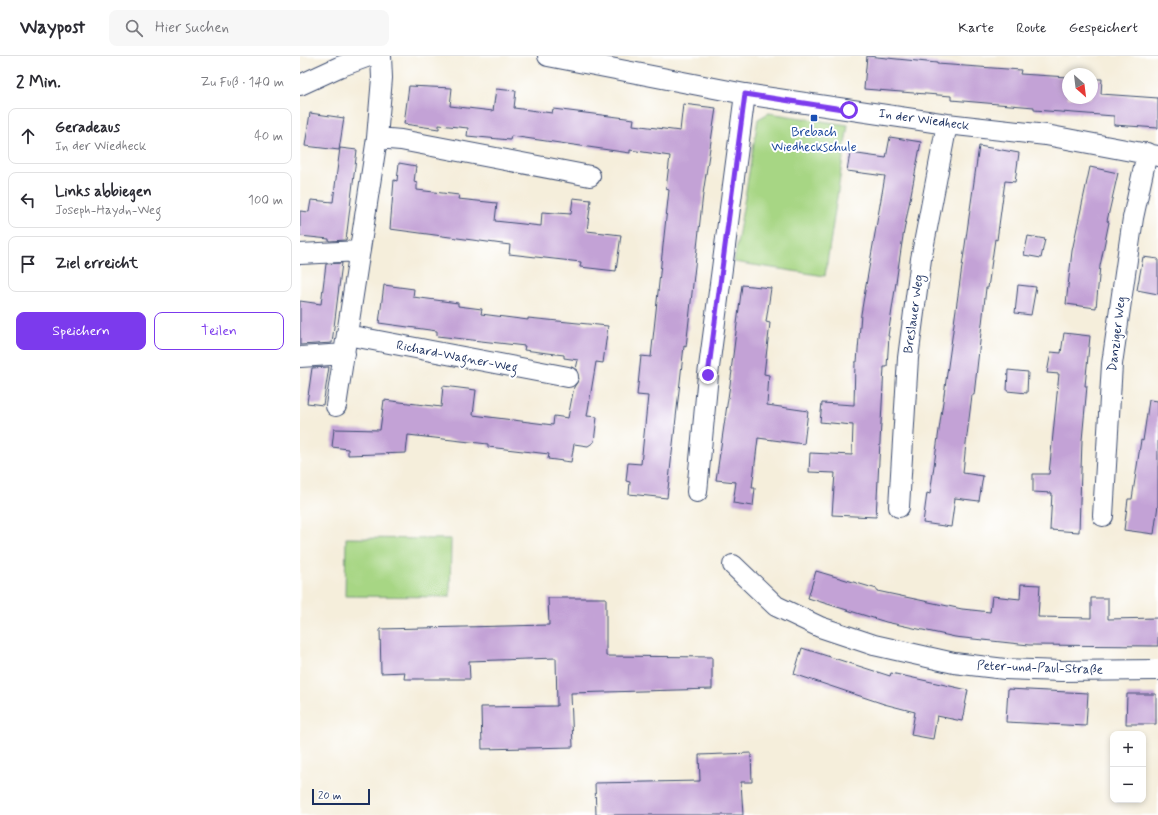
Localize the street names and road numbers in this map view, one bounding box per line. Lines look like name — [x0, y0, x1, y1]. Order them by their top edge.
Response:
street label: In der Wiedheck — [878, 105, 971, 135]
street label: Breslauer Weg — [900, 273, 929, 355]
street label: Danziger Weg — [1104, 295, 1130, 373]
street label: Richard-Wagner-Weg — [394, 337, 519, 379]
street label: Peter-und-Paul-Straße — [977, 657, 1103, 679]

